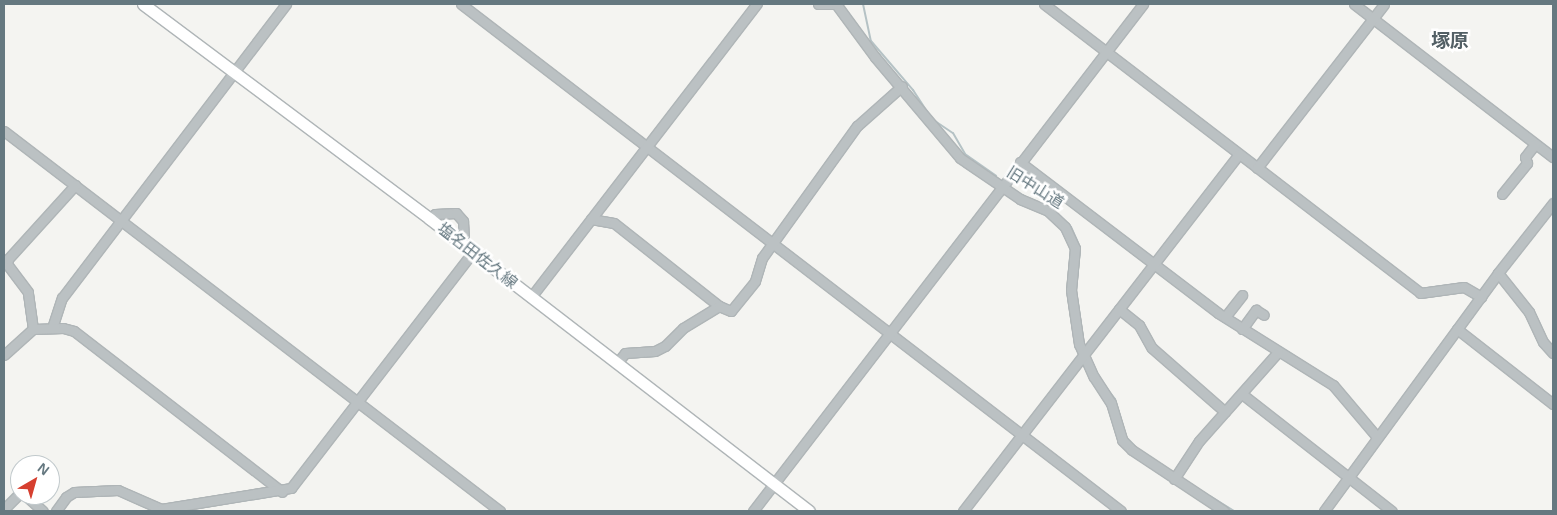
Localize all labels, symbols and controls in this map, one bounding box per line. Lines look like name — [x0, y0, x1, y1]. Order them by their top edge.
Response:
district label: 塚原 — [1431, 30, 1469, 52]
street label: 旧中山道 — [1003, 163, 1067, 213]
street label: 塩名田佐久線 — [433, 219, 521, 293]
north arrow — [10, 455, 60, 505]
text: N — [35, 460, 53, 478]

